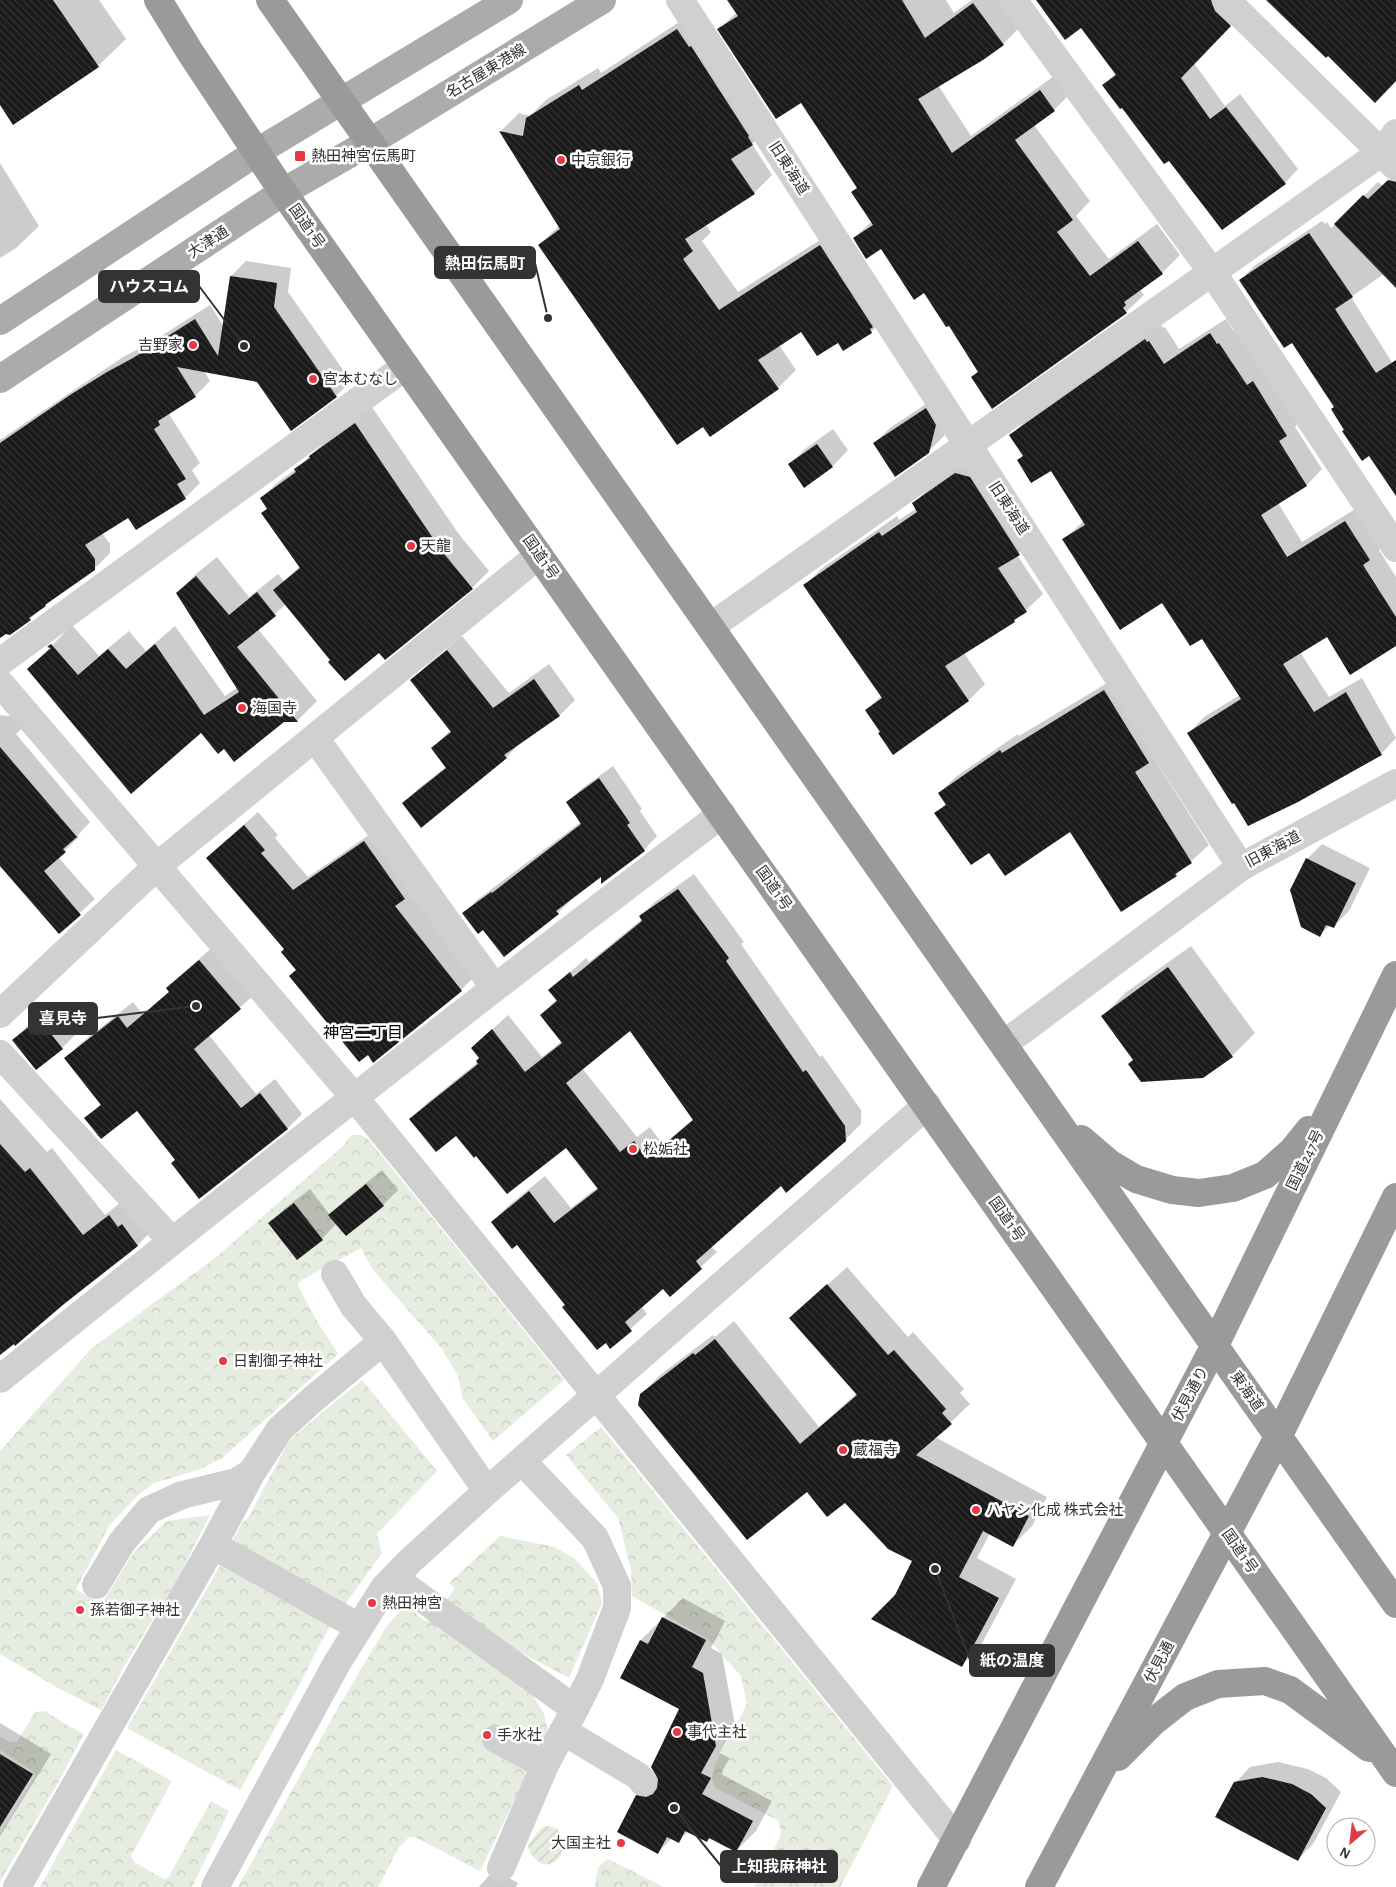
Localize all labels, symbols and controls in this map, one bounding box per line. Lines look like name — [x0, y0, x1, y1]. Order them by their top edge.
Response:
street label: 名古屋東港線 — [443, 41, 529, 101]
street label: 旧東海道 — [766, 138, 812, 198]
place label: 熱田神宮伝馬町 — [311, 147, 416, 164]
marker: 熱田神宮伝馬町 — [293, 149, 307, 163]
place label: 中京銀行 — [571, 152, 631, 168]
marker: 中京銀行 — [555, 154, 567, 166]
street label: 国道1号 — [286, 201, 328, 251]
street label: 大津通 — [185, 223, 231, 261]
callout: 熱田伝馬町 — [435, 247, 535, 278]
text: 熱田伝馬町 — [445, 254, 525, 272]
callout: ハウスコム — [99, 271, 199, 302]
text: ハウスコム — [109, 279, 189, 295]
place label: 吉野家 — [138, 337, 183, 353]
marker: 吉野家 — [187, 339, 199, 351]
place label: 宮本むなし — [323, 371, 398, 387]
marker: 宮本むなし — [307, 373, 319, 385]
street label: 旧東海道 — [986, 478, 1032, 538]
street label: 国道1号 — [520, 532, 562, 582]
place label: 天龍 — [421, 538, 451, 554]
marker: 天龍 — [405, 540, 417, 552]
place label: 海国寺 — [252, 700, 297, 716]
marker: 海国寺 — [236, 702, 248, 714]
street label: 旧東海道 — [1243, 828, 1303, 870]
street label: 国道1号 — [753, 863, 795, 913]
callout: 喜見寺 — [29, 1003, 97, 1034]
text: 喜見寺 — [39, 1010, 87, 1027]
district label: 神宮二丁目 — [323, 1025, 403, 1041]
street label: 国道247号 — [1283, 1127, 1327, 1193]
place label: 松姤社 — [643, 1141, 688, 1157]
marker: 松姤社 — [627, 1143, 639, 1155]
street label: 国道1号 — [986, 1194, 1028, 1244]
place label: 日割御子神社 — [233, 1353, 323, 1369]
marker: 日割御子神社 — [217, 1355, 229, 1367]
street label: 伏見通り — [1169, 1364, 1211, 1424]
street label: 東海道 — [1228, 1368, 1266, 1414]
place label: 蔵福寺 — [853, 1442, 898, 1458]
marker: 蔵福寺 — [837, 1444, 849, 1456]
place label: ハヤシ化成 株式会社 — [986, 1502, 1123, 1518]
marker: ハヤシ化成 株式会社 — [970, 1504, 982, 1516]
street label: 国道1号 — [1219, 1526, 1261, 1576]
place label: 熱田神宮 — [382, 1594, 442, 1611]
marker: 熱田神宮 — [366, 1597, 378, 1609]
place label: 孫若御子神社 — [90, 1602, 180, 1618]
marker: 孫若御子神社 — [74, 1604, 86, 1616]
street label: 伏見通 — [1141, 1638, 1177, 1686]
callout: 紙の温度 — [970, 1645, 1054, 1676]
text: 紙の温度 — [980, 1652, 1044, 1669]
place label: 事代主社 — [687, 1723, 747, 1740]
marker: 事代主社 — [671, 1726, 683, 1738]
place label: 手水社 — [497, 1727, 542, 1743]
marker: 手水社 — [481, 1729, 493, 1741]
north arrow — [1326, 1817, 1376, 1867]
place label: 大国主社 — [551, 1835, 611, 1851]
marker: 大国主社 — [615, 1837, 627, 1849]
text: N — [1338, 1844, 1353, 1861]
callout: 上知我麻神社 — [721, 1851, 837, 1882]
text: 上知我麻神社 — [731, 1857, 827, 1875]

